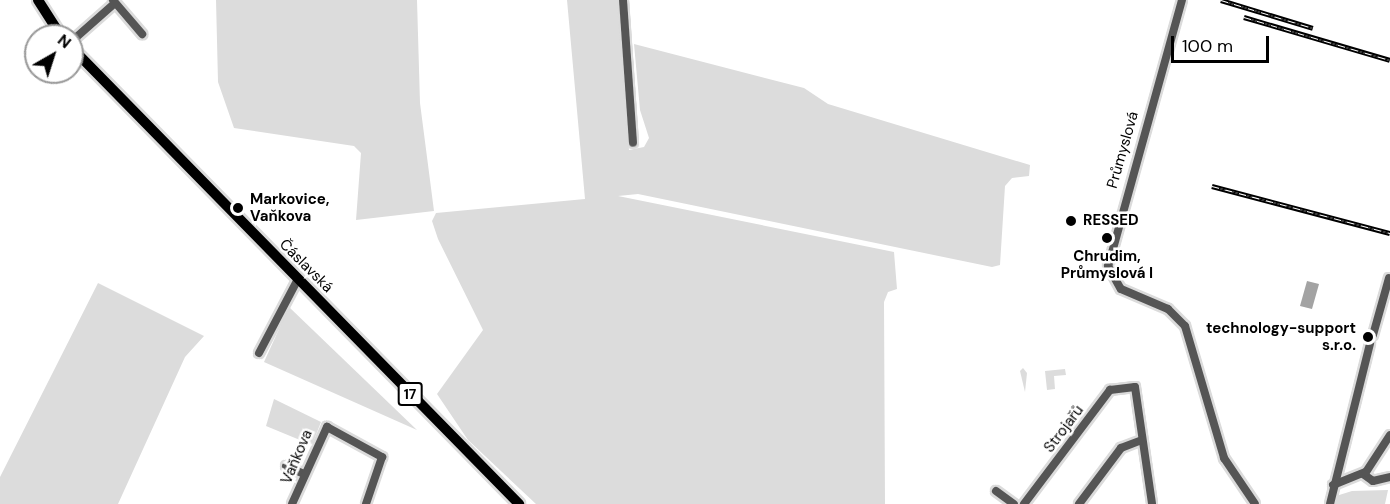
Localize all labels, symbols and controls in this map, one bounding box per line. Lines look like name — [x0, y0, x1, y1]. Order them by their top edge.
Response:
north arrow — [24, 24, 84, 84]
scale bar — [1174, 24, 1272, 62]
text: N — [53, 29, 76, 53]
text: 100 m — [1182, 34, 1233, 58]
street label: Průmyslová — [1103, 110, 1143, 190]
place label: Markovice, Vaňkova — [250, 190, 329, 225]
marker: Markovice, Vaňkova — [231, 201, 245, 215]
place label: RESSED — [1083, 212, 1139, 230]
marker: RESSED — [1064, 214, 1078, 228]
marker: Chrudim, Průmyslová I — [1100, 231, 1114, 245]
street label: Čáslavská — [275, 235, 337, 297]
place label: Chrudim, Průmyslová I — [1061, 247, 1153, 282]
place label: technology-support s.r.o. — [1206, 319, 1356, 354]
marker: technology-support s.r.o. — [1361, 330, 1375, 344]
road number: 17 — [396, 383, 424, 405]
street label: Strojařů — [1040, 402, 1088, 456]
street label: Vaňkova — [278, 427, 316, 487]

